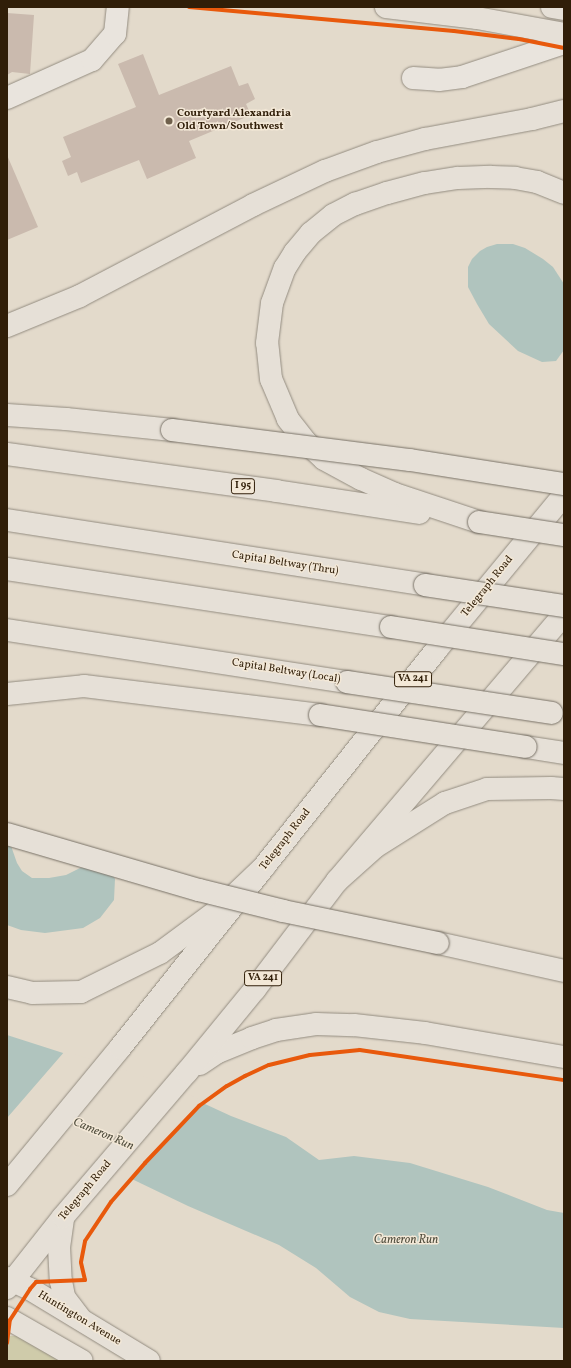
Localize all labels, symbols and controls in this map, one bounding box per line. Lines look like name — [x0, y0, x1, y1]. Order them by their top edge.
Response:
place label: Courtyard Alexandria Old Town/Southwest — [177, 108, 291, 134]
marker: Courtyard Alexandria Old Town/Southwest — [164, 116, 174, 126]
road number: I 95 — [230, 478, 256, 494]
street label: Capital Beltway (Thru) — [231, 549, 339, 579]
street label: Telegraph Road — [459, 554, 517, 620]
street label: Capital Beltway (Local) — [231, 657, 341, 687]
road number: VA 241 — [394, 671, 432, 687]
street label: Telegraph Road — [258, 806, 314, 874]
road number: VA 241 — [244, 970, 282, 986]
water label: Cameron Run — [70, 1116, 136, 1154]
street label: Telegraph Road — [57, 1158, 115, 1224]
water label: Cameron Run — [374, 1234, 438, 1248]
street label: Huntington Avenue — [35, 1289, 123, 1349]

